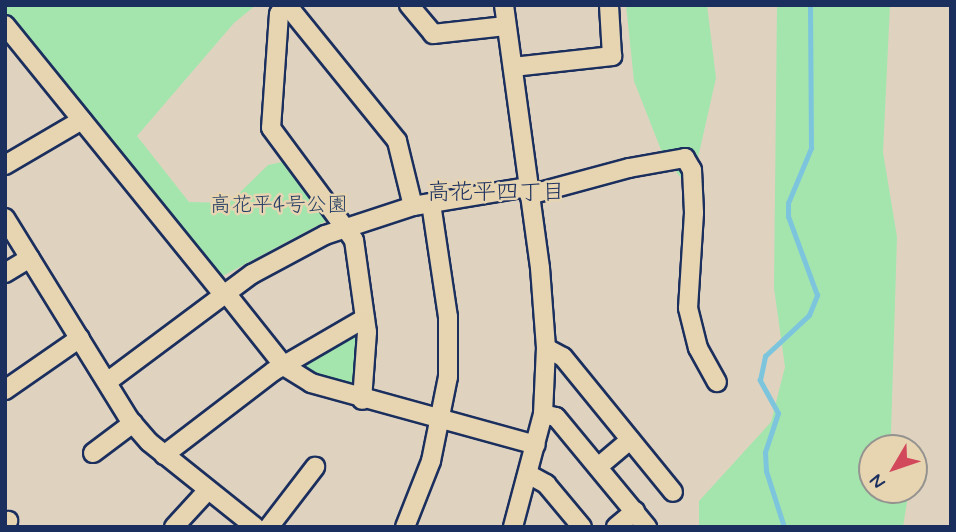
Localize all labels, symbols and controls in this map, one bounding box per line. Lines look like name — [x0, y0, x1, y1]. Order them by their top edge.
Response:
district label: 高花平四丁目 — [427, 179, 565, 207]
park label: 高花平4号公園 — [210, 192, 348, 218]
north arrow — [858, 434, 928, 504]
text: N — [864, 468, 892, 494]

